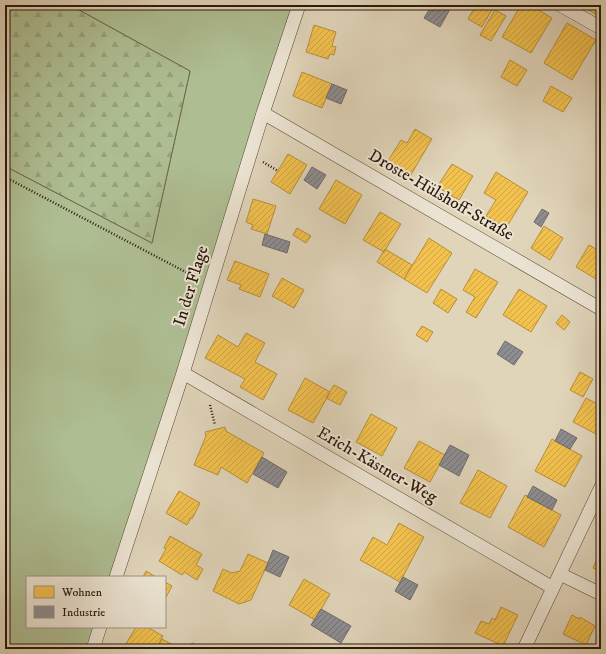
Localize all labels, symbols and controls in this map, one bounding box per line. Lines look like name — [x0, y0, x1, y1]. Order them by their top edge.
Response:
street label: Droste-Hülshoff-Straße — [364, 144, 518, 246]
street label: In der Flage — [168, 243, 214, 329]
street label: Erich-Kästner-Weg — [313, 422, 442, 509]
legend — [26, 576, 166, 628]
text: Wohnen — [61, 585, 103, 600]
text: Industrie — [62, 605, 105, 620]

